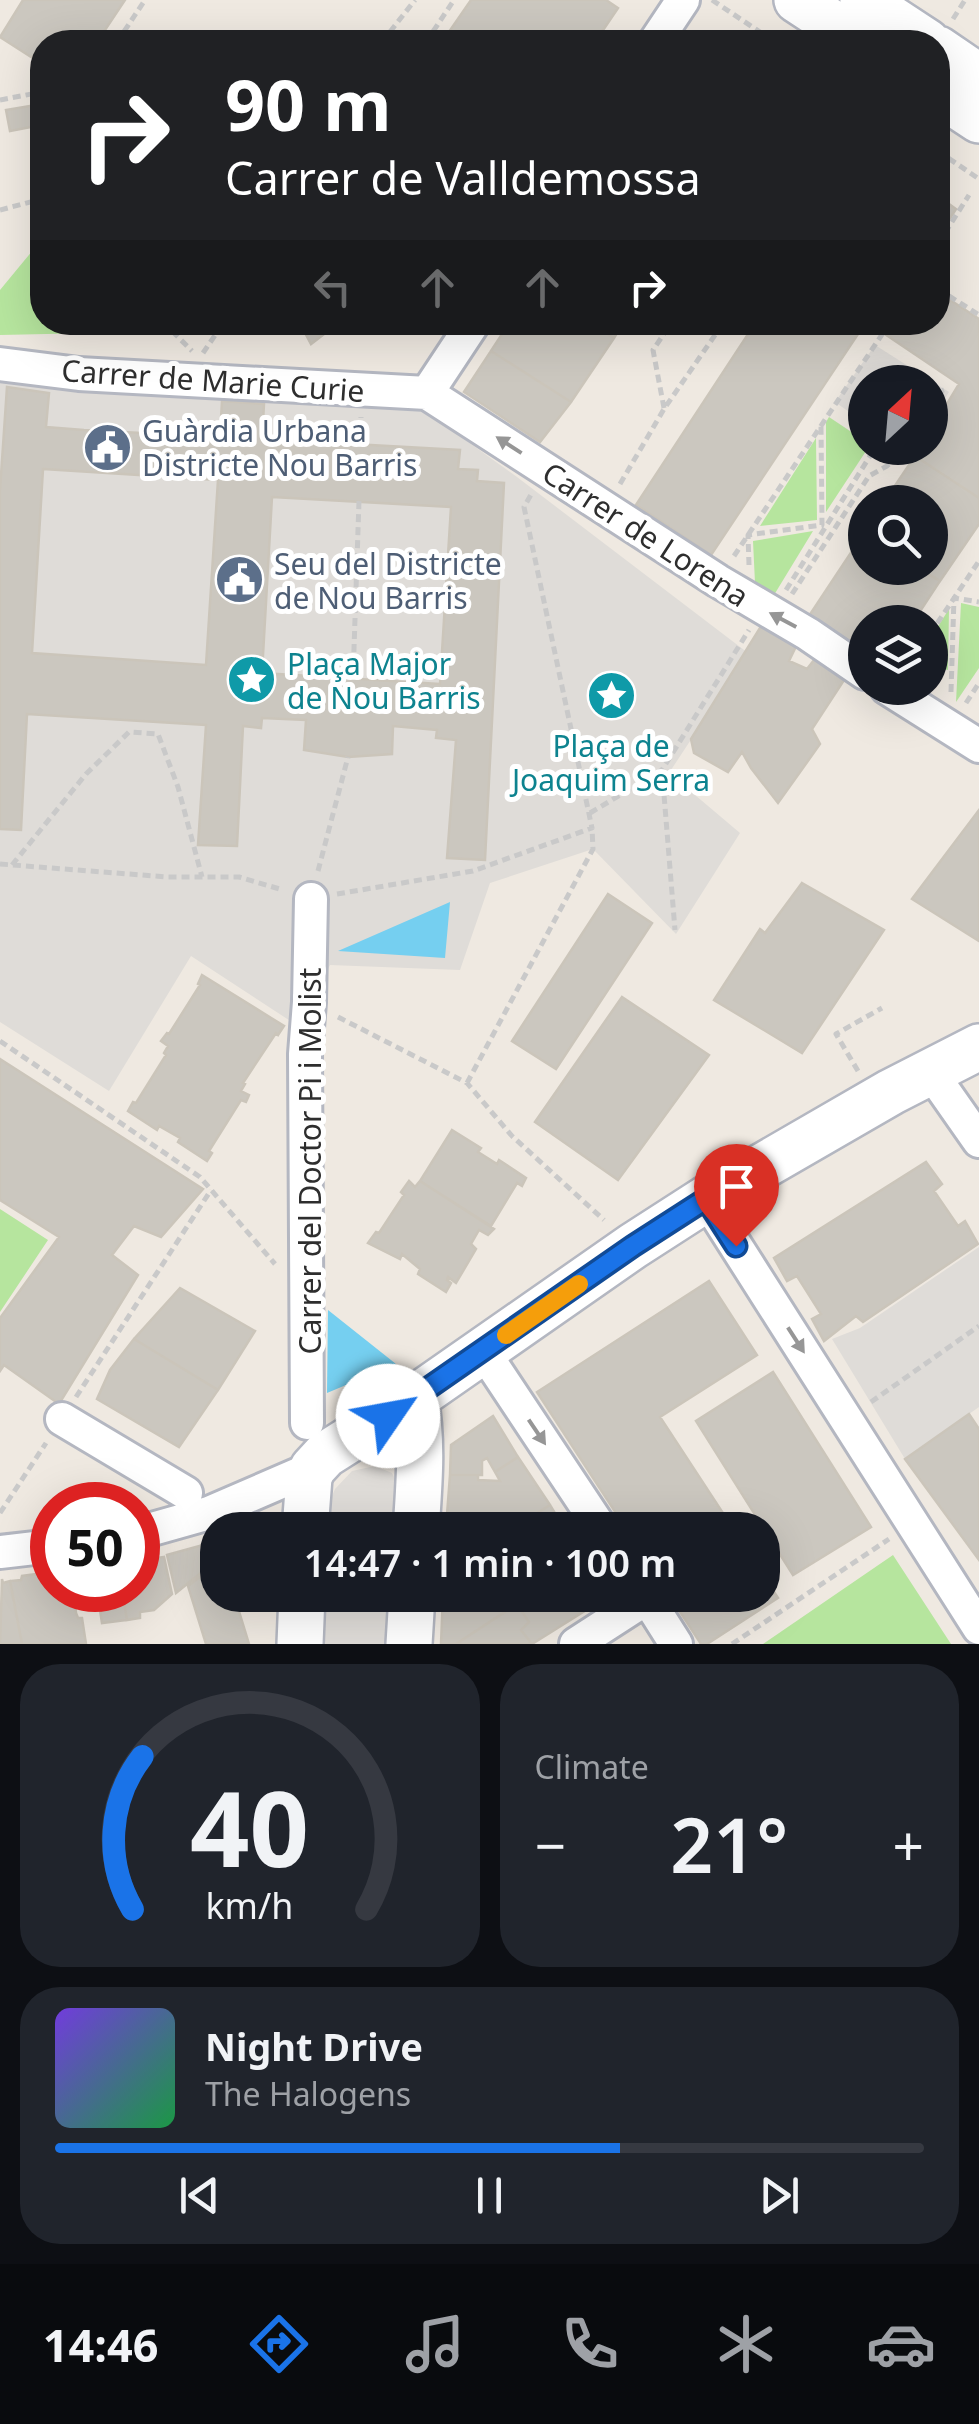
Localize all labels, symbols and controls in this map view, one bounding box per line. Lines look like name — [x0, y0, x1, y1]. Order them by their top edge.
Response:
text: 90 m — [225, 56, 392, 152]
icon: right — [60, 70, 190, 200]
text: Carrer de Valldemossa — [225, 147, 701, 208]
icon: left — [305, 260, 360, 315]
icon: ahead — [410, 260, 465, 315]
icon: ahead — [515, 260, 570, 315]
icon: right — [620, 260, 675, 315]
street label: Carrer de Marie Curie — [60, 349, 366, 411]
north arrow — [848, 365, 948, 465]
map controls — [848, 365, 948, 705]
place label: Guàrdia Urbana Districte Nou Barris — [142, 410, 417, 485]
public building icon: Guàrdia Urbana Districte Nou Barris — [81, 421, 133, 473]
one-way arrow — [495, 437, 523, 455]
street label: Carrer de Lorena — [535, 452, 757, 616]
button: search — [848, 485, 948, 585]
place label: Seu del Districte de Nou Barris — [274, 543, 502, 618]
public building icon: Seu del Districte de Nou Barris — [213, 554, 265, 606]
button: layers — [848, 605, 948, 705]
one-way arrow — [768, 612, 797, 629]
place label: Plaça Major de Nou Barris — [287, 643, 481, 718]
place icon: Plaça Major de Nou Barris — [226, 654, 278, 706]
place icon: Plaça de Joaquim Serra — [585, 670, 637, 722]
place label: Plaça de Joaquim Serra — [509, 725, 710, 800]
street label: Carrer del Doctor Pi i Molist — [289, 967, 330, 1354]
pin — [694, 1144, 779, 1247]
icon: arrive — [709, 1159, 764, 1214]
one-way arrow — [786, 1327, 804, 1354]
position arrow — [336, 1364, 440, 1468]
one-way arrow — [527, 1419, 545, 1446]
speed limit sign: 50 — [30, 1482, 160, 1612]
text: 14:47 · 1 min · 100 m — [304, 1536, 676, 1588]
text: Climate — [535, 1745, 649, 1788]
text: 40 — [190, 1756, 309, 1897]
text: 21° — [670, 1793, 788, 1895]
text: − — [535, 1807, 566, 1882]
text: + — [893, 1807, 924, 1882]
text: km/h — [206, 1881, 294, 1929]
text: Night Drive — [205, 2020, 423, 2072]
text: The Halogens — [205, 2072, 411, 2115]
icon: previous — [172, 2168, 227, 2223]
icon: pause — [462, 2168, 517, 2223]
icon: next — [752, 2168, 807, 2223]
icon: directions — [244, 2309, 314, 2379]
icon: music — [400, 2309, 470, 2379]
icon: phone — [555, 2309, 625, 2379]
icon: climate — [711, 2309, 781, 2379]
icon: car — [866, 2309, 936, 2379]
text: 14:46 — [43, 2314, 158, 2375]

